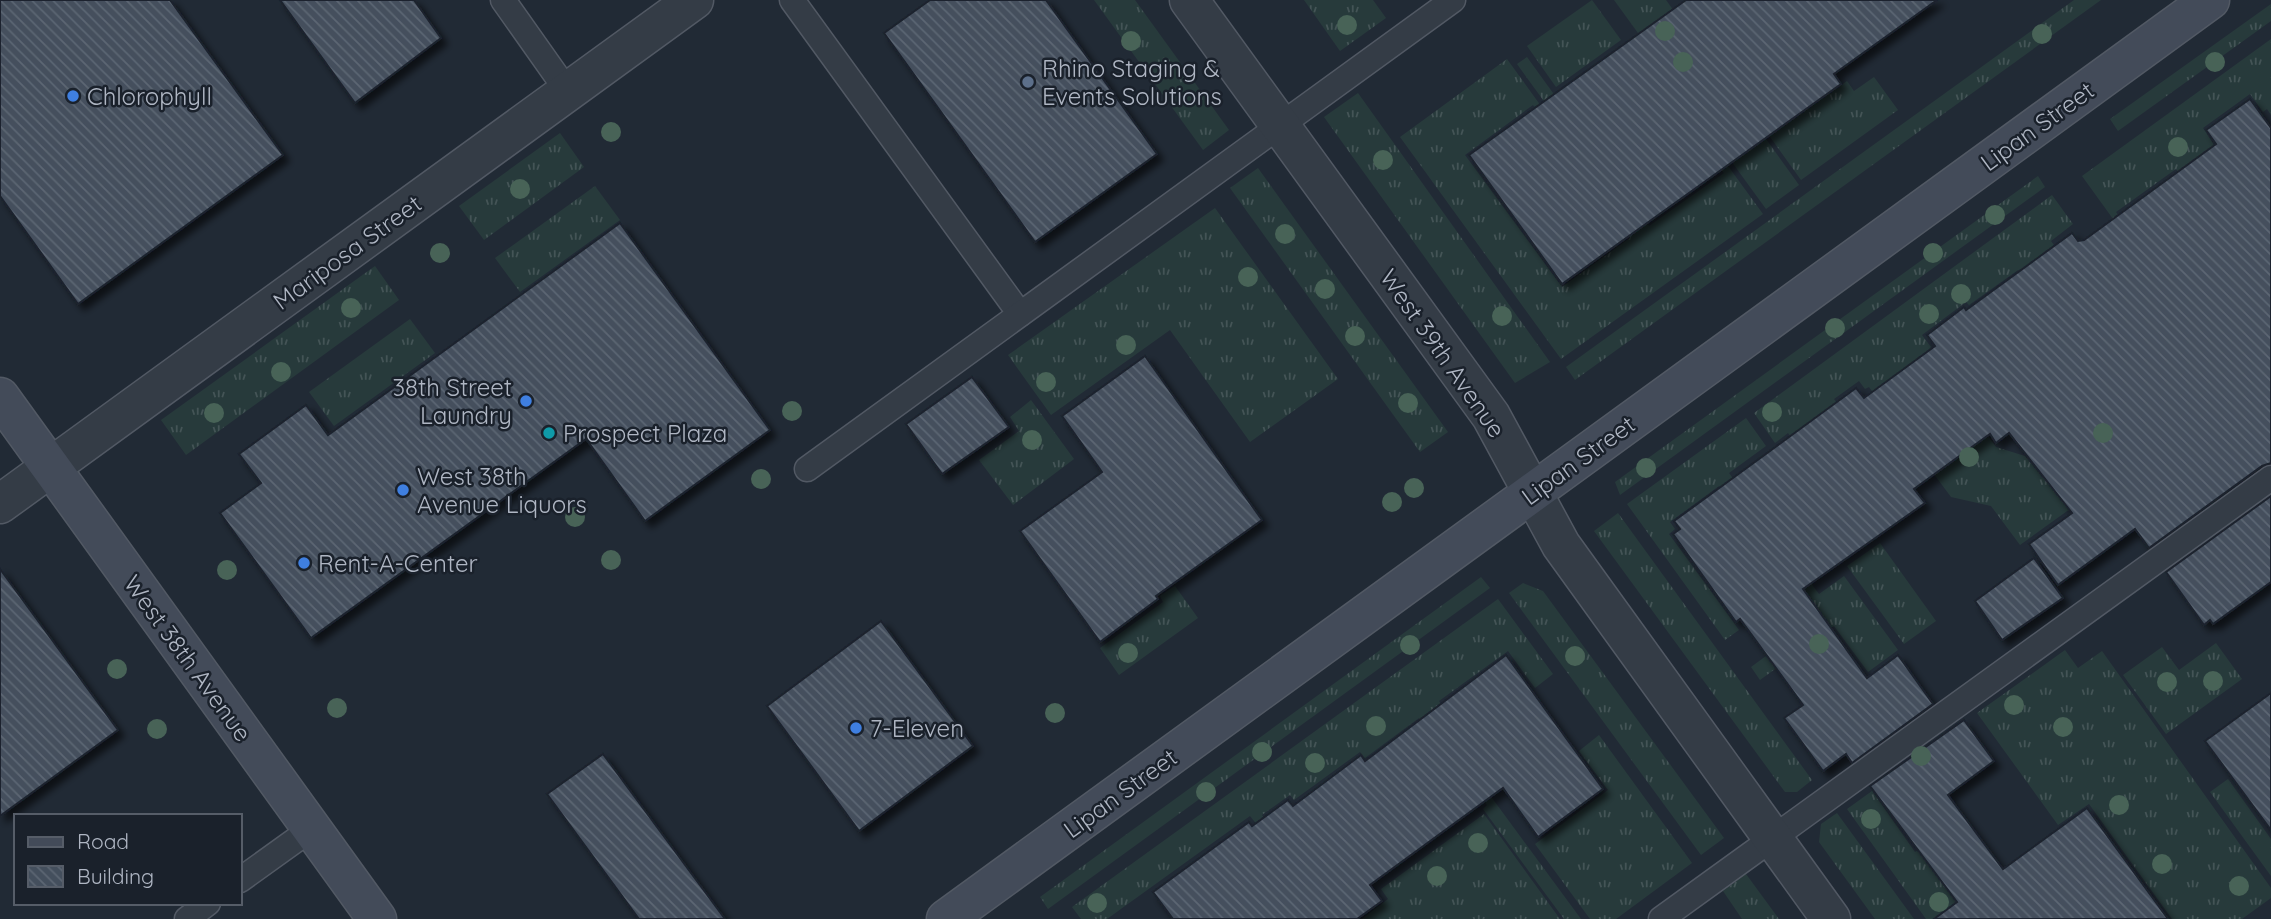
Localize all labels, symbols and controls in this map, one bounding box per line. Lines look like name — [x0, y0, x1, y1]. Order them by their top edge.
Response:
place label: Rhino Staging & Events Solutions — [1042, 53, 1222, 111]
marker: Rhino Staging & Events Solutions — [1020, 74, 1036, 90]
street label: Lipan Street — [1974, 75, 2100, 177]
place label: Chlorophyll — [87, 81, 212, 111]
marker: Chlorophyll — [65, 88, 81, 104]
street label: Mariposa Street — [267, 188, 427, 316]
street label: West 39th Avenue — [1374, 263, 1512, 443]
place label: 38th Street Laundry — [393, 372, 512, 430]
marker: 38th Street Laundry — [518, 393, 534, 409]
street label: Lipan Street — [1515, 409, 1641, 511]
place label: Prospect Plaza — [563, 418, 727, 448]
marker: Prospect Plaza — [541, 425, 557, 441]
place label: West 38th Avenue Liquors — [417, 461, 587, 519]
marker: West 38th Avenue Liquors — [395, 482, 411, 498]
place label: Rent-A-Center — [318, 548, 478, 578]
marker: Rent-A-Center — [296, 555, 312, 571]
street label: West 38th Avenue — [118, 569, 258, 747]
place label: 7-Eleven — [870, 713, 964, 743]
marker: 7-Eleven — [848, 720, 864, 736]
street label: Lipan Street — [1057, 742, 1183, 844]
legend — [14, 814, 242, 905]
text: Road — [77, 828, 129, 854]
text: Building — [77, 863, 154, 889]

